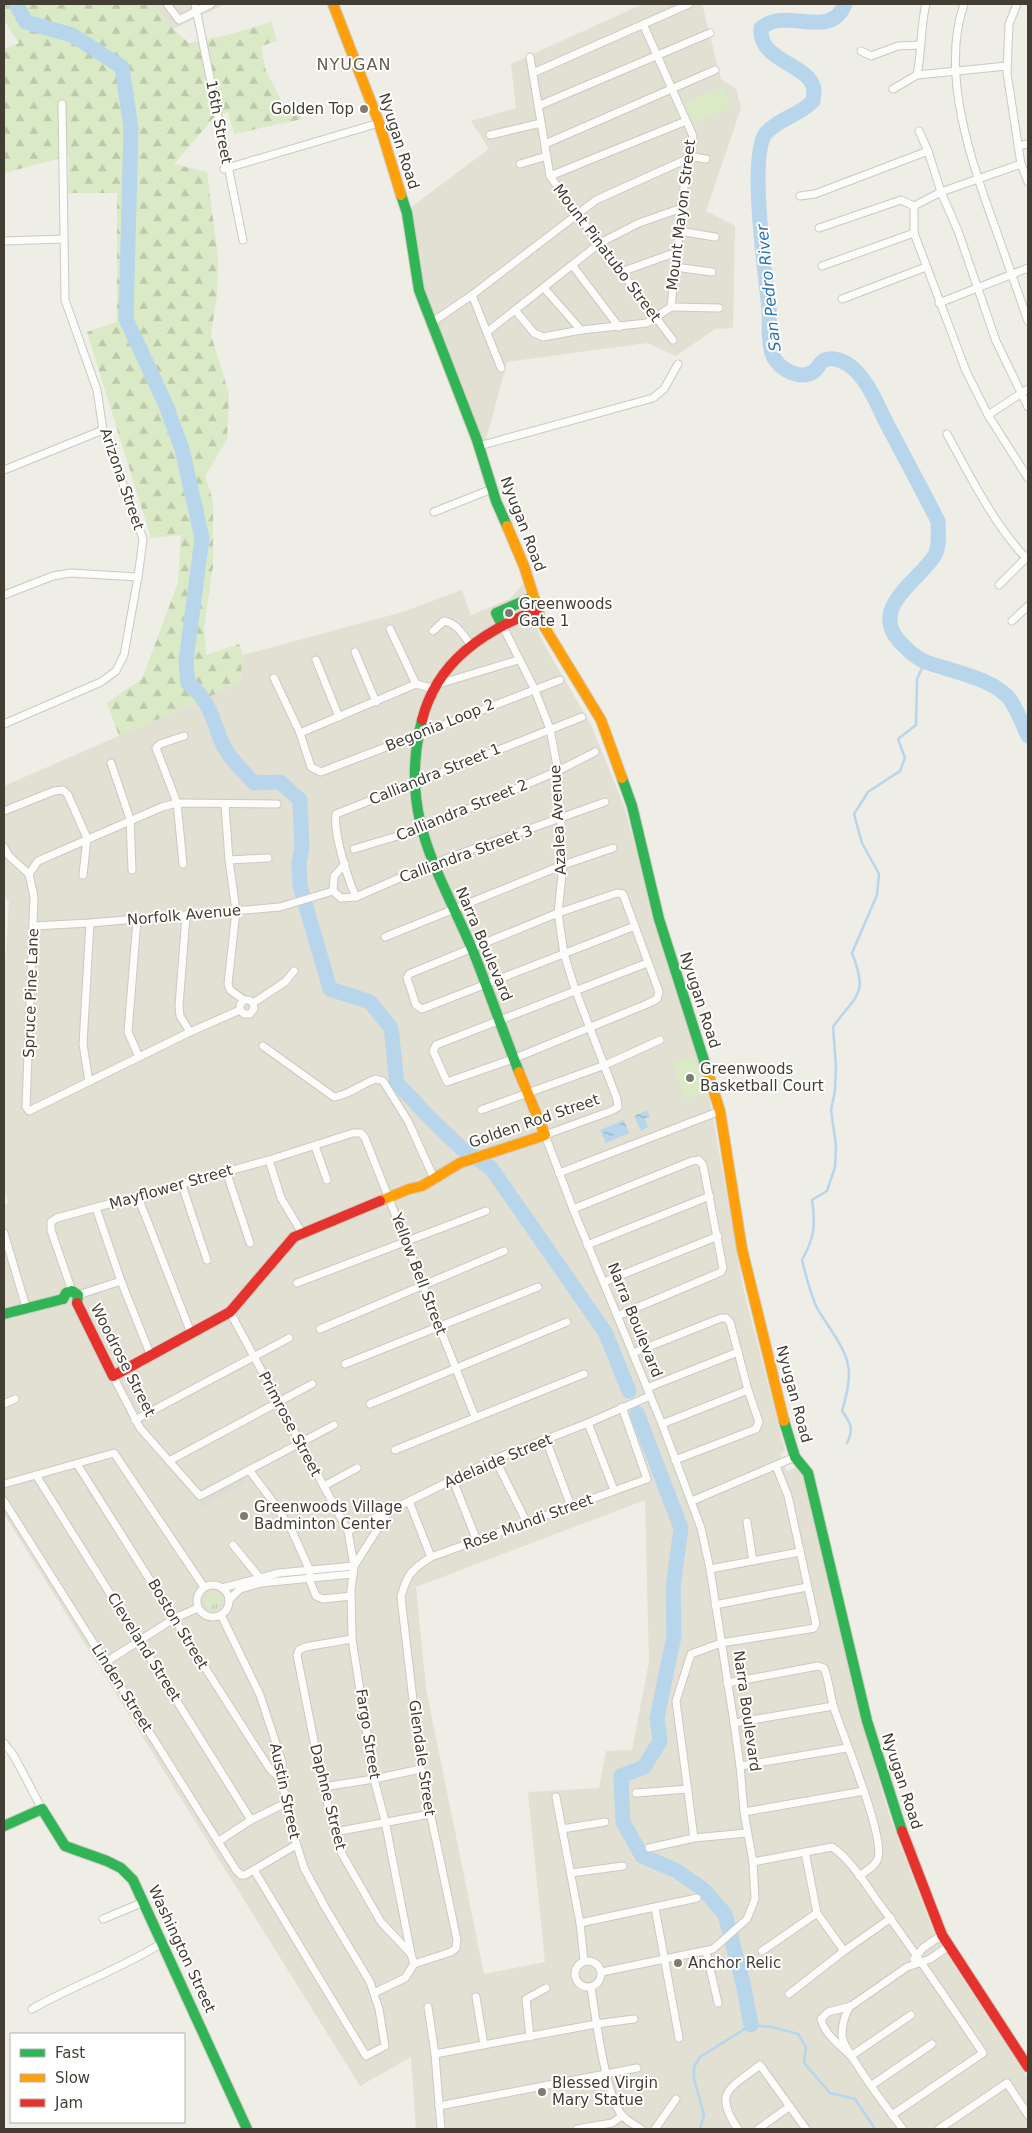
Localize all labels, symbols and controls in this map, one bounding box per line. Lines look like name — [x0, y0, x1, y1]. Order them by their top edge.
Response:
district label: NYUGAN — [317, 55, 391, 74]
street label: 16th Street — [202, 79, 236, 165]
street label: Nyugan Road — [375, 91, 423, 191]
place label: Golden Top — [271, 100, 354, 118]
marker: Golden Top — [358, 103, 370, 115]
street label: Mount Mayon Street — [663, 138, 699, 291]
street label: Mount Pinatubo Street — [549, 181, 665, 326]
water label: San Pedro River — [752, 222, 785, 352]
street label: Arizona Street — [96, 426, 148, 532]
street label: Nyugan Road — [497, 474, 549, 574]
place label: Greenwoods Gate 1 — [519, 595, 613, 630]
marker: Greenwoods Gate 1 — [503, 607, 515, 619]
street label: Begonia Loop 2 — [383, 695, 497, 755]
street label: Calliandra Street 1 — [367, 739, 503, 809]
street label: Azalea Avenue — [546, 764, 570, 876]
street label: Calliandra Street 2 — [394, 775, 530, 845]
street label: Calliandra Street 3 — [397, 822, 535, 886]
street label: Narra Boulevard — [452, 884, 516, 1004]
street label: Norfolk Avenue — [126, 901, 242, 929]
street label: Spruce Pine Lane — [20, 928, 42, 1058]
street label: Nyugan Road — [676, 950, 724, 1050]
place label: Greenwoods Basketball Court — [700, 1060, 824, 1095]
marker: Greenwoods Basketball Court — [684, 1072, 696, 1084]
street label: Golden Rod Street — [466, 1090, 602, 1152]
street label: Mayflower Street — [107, 1161, 235, 1213]
street label: Yellow Bell Street — [387, 1210, 451, 1338]
street label: Narra Boulevard — [604, 1260, 666, 1380]
street label: Woodrose Street — [87, 1301, 159, 1420]
street label: Nyugan Road — [772, 1343, 816, 1445]
street label: Primrose Street — [255, 1369, 325, 1480]
street label: Adelaide Street — [441, 1430, 555, 1492]
street label: Rose Mundi Street — [461, 1490, 595, 1554]
place label: Greenwoods Village Badminton Center — [254, 1498, 403, 1533]
marker: Greenwoods Village Badminton Center — [238, 1510, 250, 1522]
street label: Boston Street — [144, 1576, 212, 1673]
street label: Cleveland Street — [103, 1589, 185, 1705]
street label: Linden Street — [88, 1641, 156, 1736]
street label: Narra Boulevard — [730, 1649, 764, 1773]
street label: Fargo Street — [352, 1687, 384, 1781]
street label: Glendale Street — [405, 1699, 439, 1817]
street label: Nyugan Road — [878, 1731, 926, 1831]
street label: Austin Street — [266, 1741, 304, 1841]
street label: Daphne Street — [306, 1742, 350, 1852]
street label: Washington Street — [145, 1882, 219, 2016]
place label: Anchor Relic — [688, 1954, 781, 1972]
marker: Anchor Relic — [672, 1957, 684, 1969]
legend — [10, 2033, 185, 2123]
text: Fast — [55, 2044, 85, 2062]
text: Slow — [55, 2069, 90, 2087]
place label: Blessed Virgin Mary Statue — [552, 2074, 658, 2109]
marker: Blessed Virgin Mary Statue — [536, 2086, 548, 2098]
text: Jam — [54, 2094, 83, 2112]

